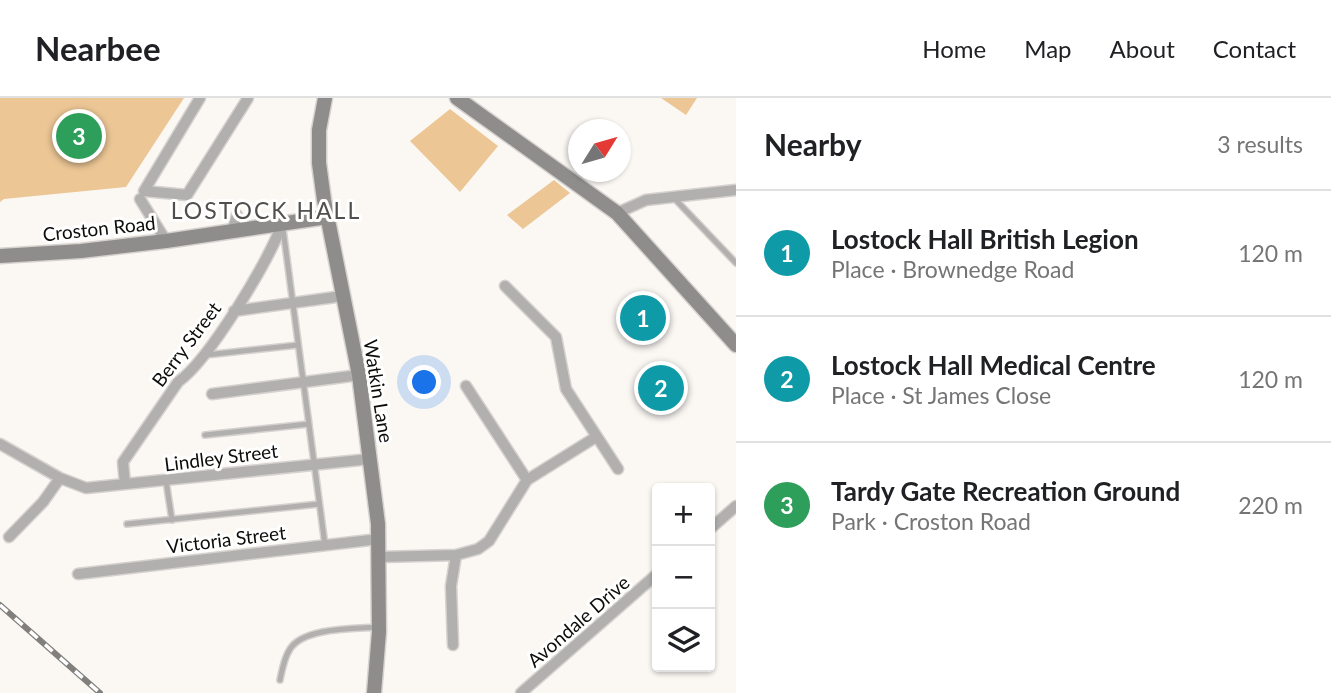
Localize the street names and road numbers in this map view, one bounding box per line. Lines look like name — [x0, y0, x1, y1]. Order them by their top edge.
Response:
street label: Croston Road — [41, 211, 157, 245]
street label: Berry Street — [147, 297, 225, 391]
street label: Watkin Lane — [359, 338, 399, 444]
street label: Lindley Street — [163, 439, 279, 475]
street label: Victoria Street — [165, 520, 287, 558]
street label: Avondale Drive — [522, 570, 634, 672]

